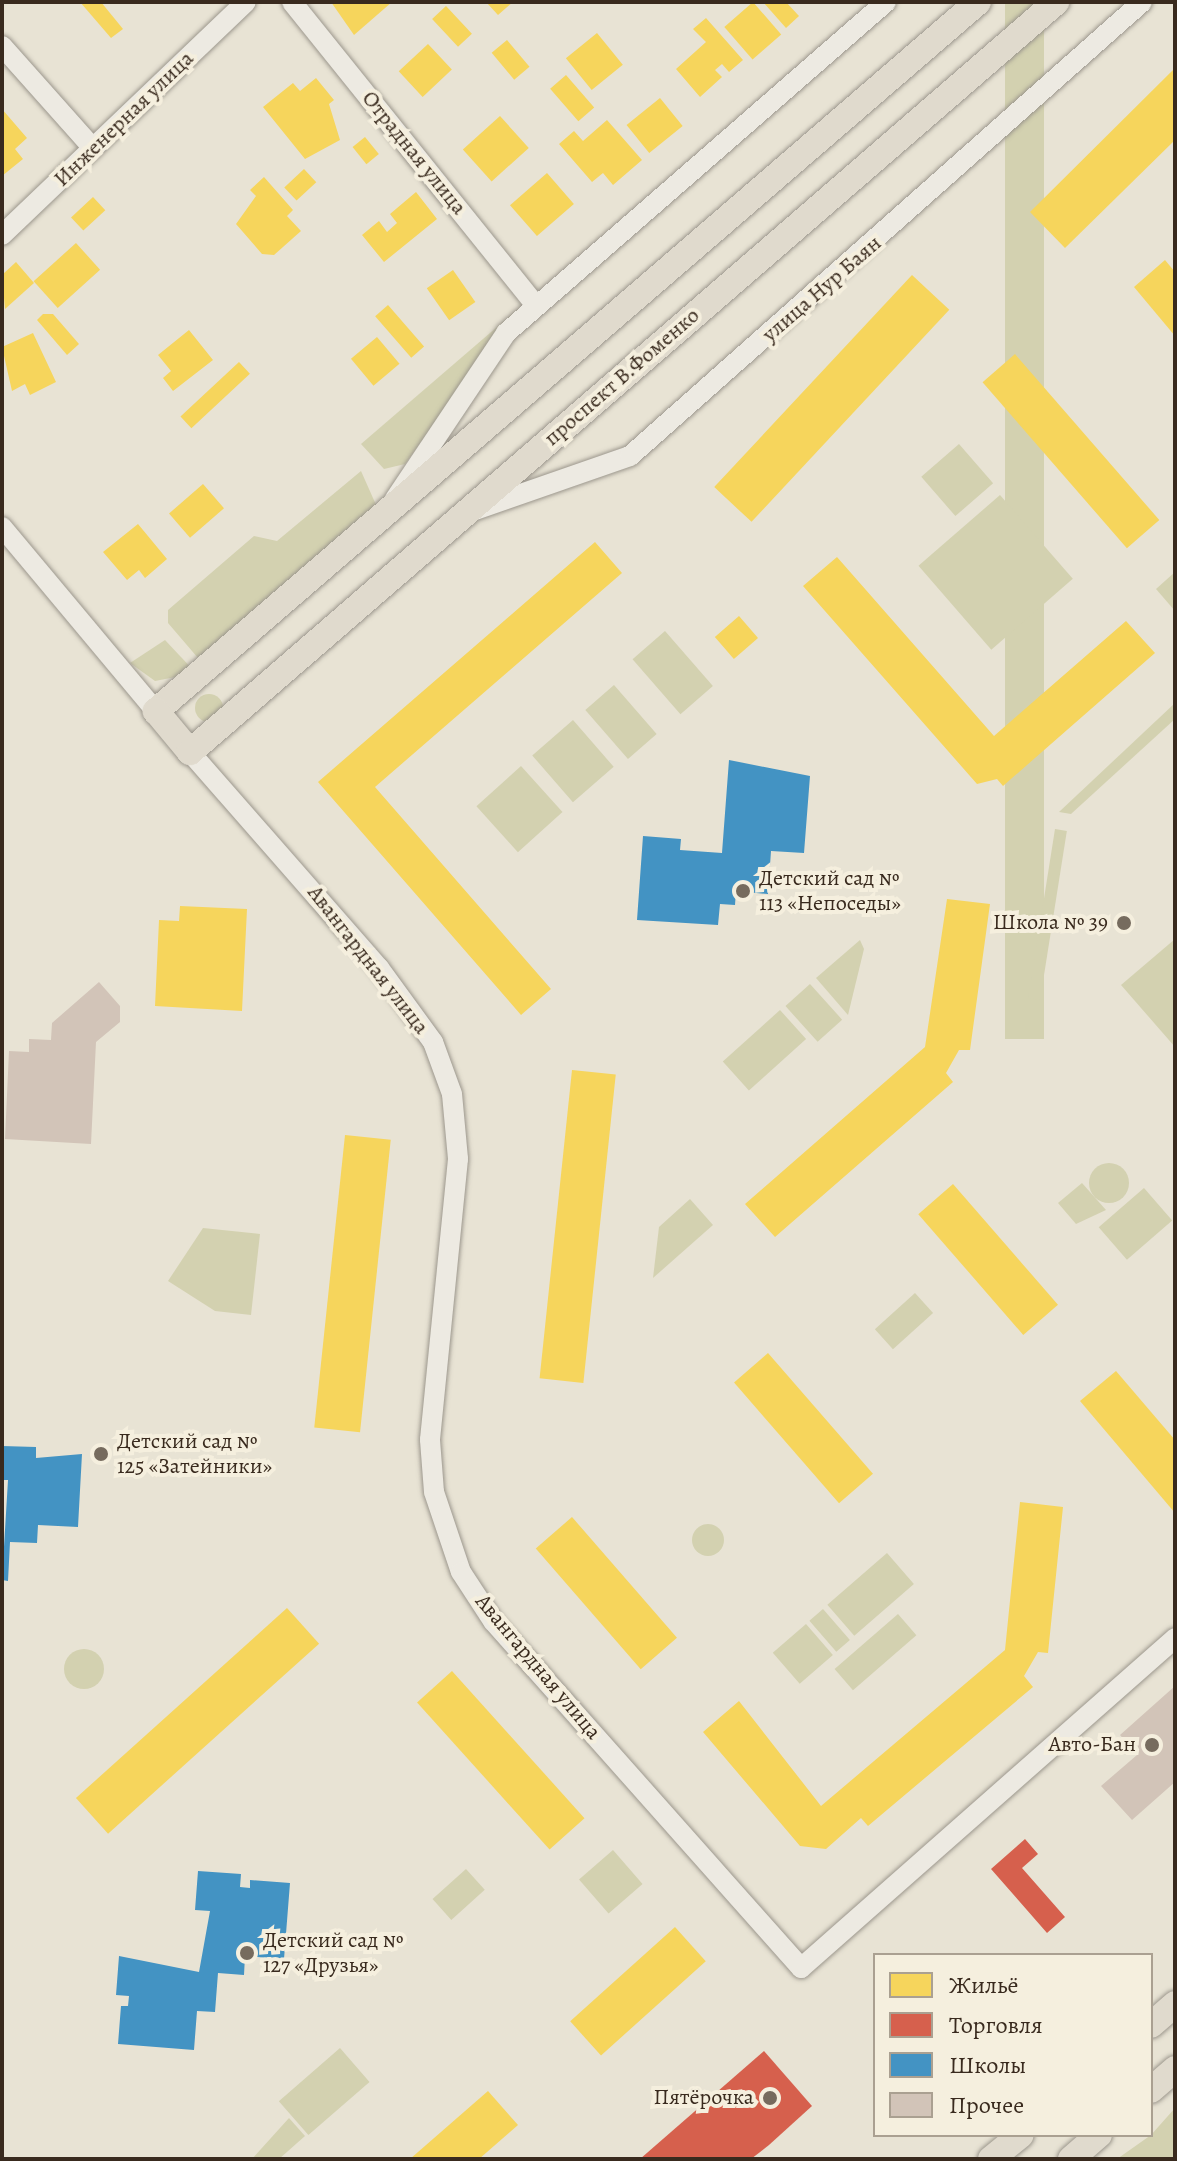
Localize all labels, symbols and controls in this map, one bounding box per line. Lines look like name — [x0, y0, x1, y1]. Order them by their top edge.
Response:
street label: Инженерная улица — [49, 46, 199, 192]
street label: Отрадная улица — [356, 86, 472, 220]
street label: улица Нур Баян — [757, 230, 887, 348]
street label: проспект В.Фоменко — [539, 302, 705, 452]
place label: Детский сад № 113 «Непоседы» — [759, 865, 901, 916]
street label: Авангардная улица — [302, 880, 434, 1040]
marker: Детский сад № 113 «Непоседы» — [734, 882, 752, 900]
place label: Школа № 39 — [993, 910, 1108, 936]
marker: Школа № 39 — [1115, 914, 1133, 932]
place label: Детский сад № 125 «Затейники» — [117, 1428, 272, 1480]
marker: Детский сад № 125 «Затейники» — [92, 1445, 110, 1463]
street label: Авангардная улица — [470, 1589, 606, 1745]
place label: Авто-Бан — [1048, 1732, 1136, 1758]
marker: Авто-Бан — [1143, 1736, 1161, 1754]
place label: Детский сад № 127 «Друзья» — [263, 1927, 403, 1978]
marker: Детский сад № 127 «Друзья» — [238, 1944, 256, 1962]
legend — [873, 1953, 1153, 2137]
text: Жильё — [949, 1969, 1018, 2001]
text: Торговля — [949, 2009, 1043, 2041]
text: Школы — [949, 2049, 1026, 2081]
place label: Пятёрочка — [654, 2085, 754, 2111]
marker: Пятёрочка — [761, 2089, 779, 2107]
text: Прочее — [949, 2089, 1024, 2121]

